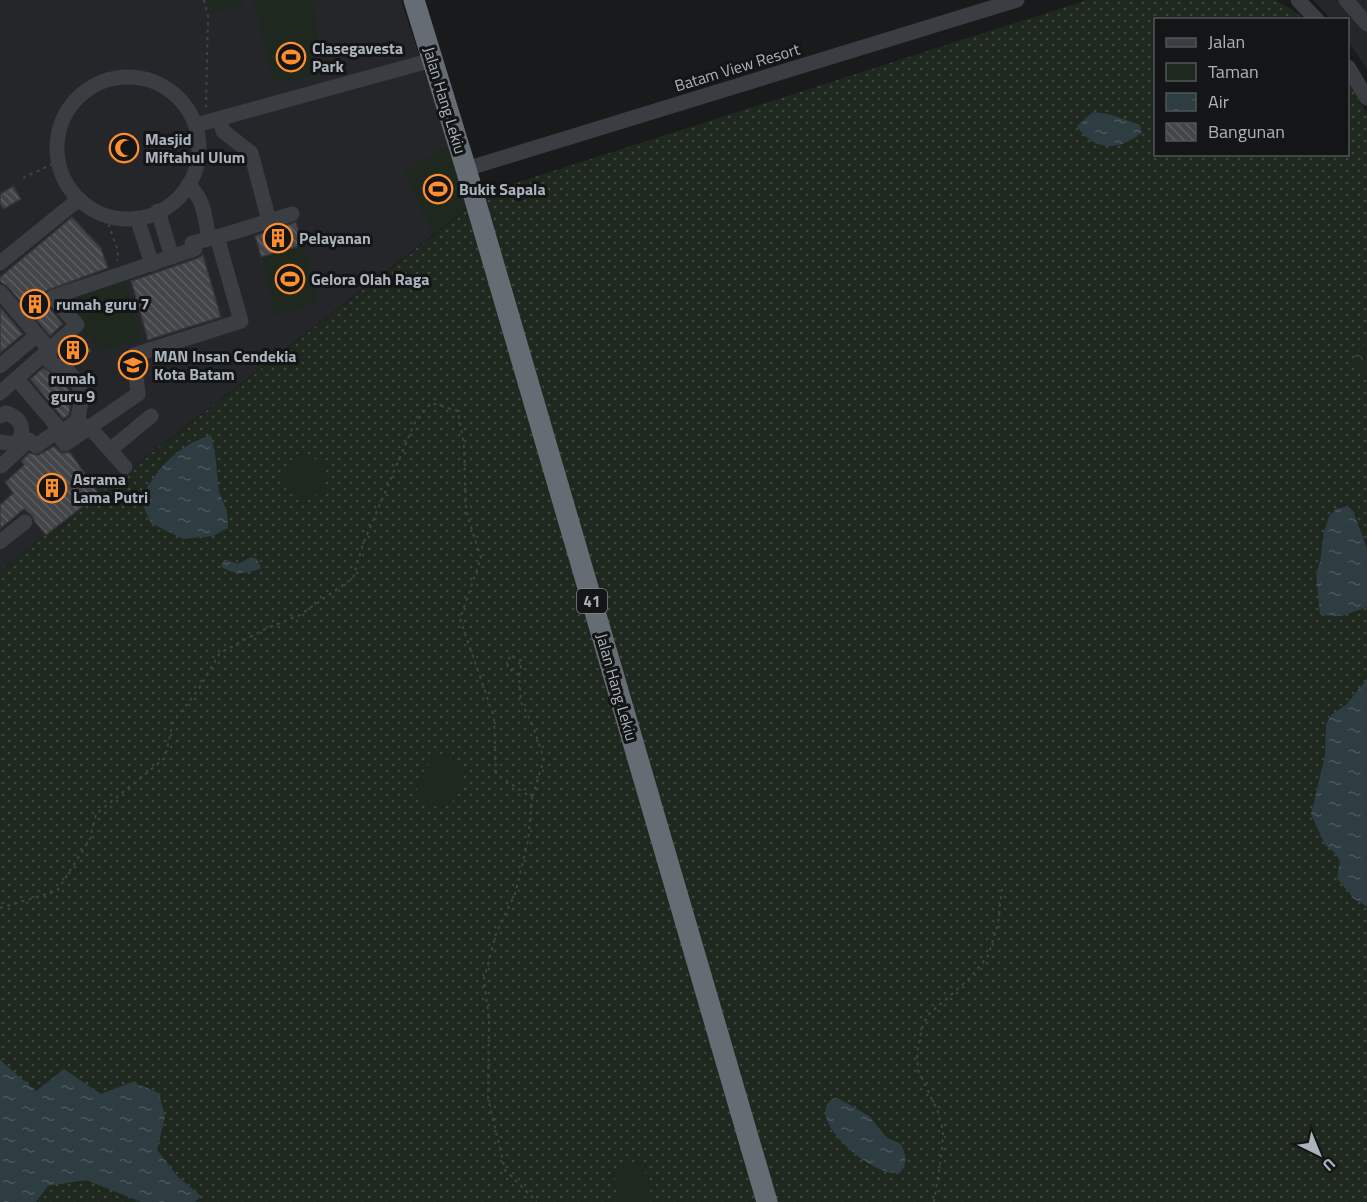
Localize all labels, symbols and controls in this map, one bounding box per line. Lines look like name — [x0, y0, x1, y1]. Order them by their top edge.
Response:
legend — [1154, 18, 1349, 156]
text: Jalan — [1208, 28, 1245, 55]
place label: Clasegavesta Park — [312, 36, 403, 78]
street label: Batam View Resort — [671, 36, 803, 97]
sports icon: Clasegavesta Park — [275, 41, 307, 73]
street label: Jalan Hang Lekiu — [417, 43, 473, 157]
text: Taman — [1208, 58, 1259, 85]
text: Air — [1208, 88, 1229, 115]
text: Bangunan — [1208, 118, 1285, 145]
place label: Masjid Miftahul Ulum — [145, 127, 245, 169]
mosque icon: Masjid Miftahul Ulum — [108, 132, 140, 164]
sports icon: Bukit Sapala — [422, 173, 454, 205]
place label: Bukit Sapala — [459, 177, 546, 201]
building icon: Pelayanan — [262, 222, 294, 254]
place label: Pelayanan — [299, 226, 371, 250]
sports icon: Gelora Olah Raga — [274, 263, 306, 295]
place label: Gelora Olah Raga — [311, 267, 429, 291]
building icon: rumah guru 7 — [19, 288, 51, 320]
place label: rumah guru 7 — [56, 292, 149, 316]
building icon: rumah guru 9 — [57, 334, 89, 366]
place label: MAN Insan Cendekia Kota Batam — [154, 344, 297, 386]
school or university icon: MAN Insan Cendekia Kota Batam — [117, 349, 149, 381]
place label: rumah guru 9 — [50, 366, 96, 408]
place label: Asrama Lama Putri — [73, 467, 148, 509]
building icon: Asrama Lama Putri — [36, 472, 68, 504]
road number: 41 — [577, 589, 607, 613]
street label: Jalan Hang Lekiu — [590, 630, 644, 744]
north arrow — [1289, 1124, 1349, 1184]
text: U — [1317, 1153, 1341, 1177]

